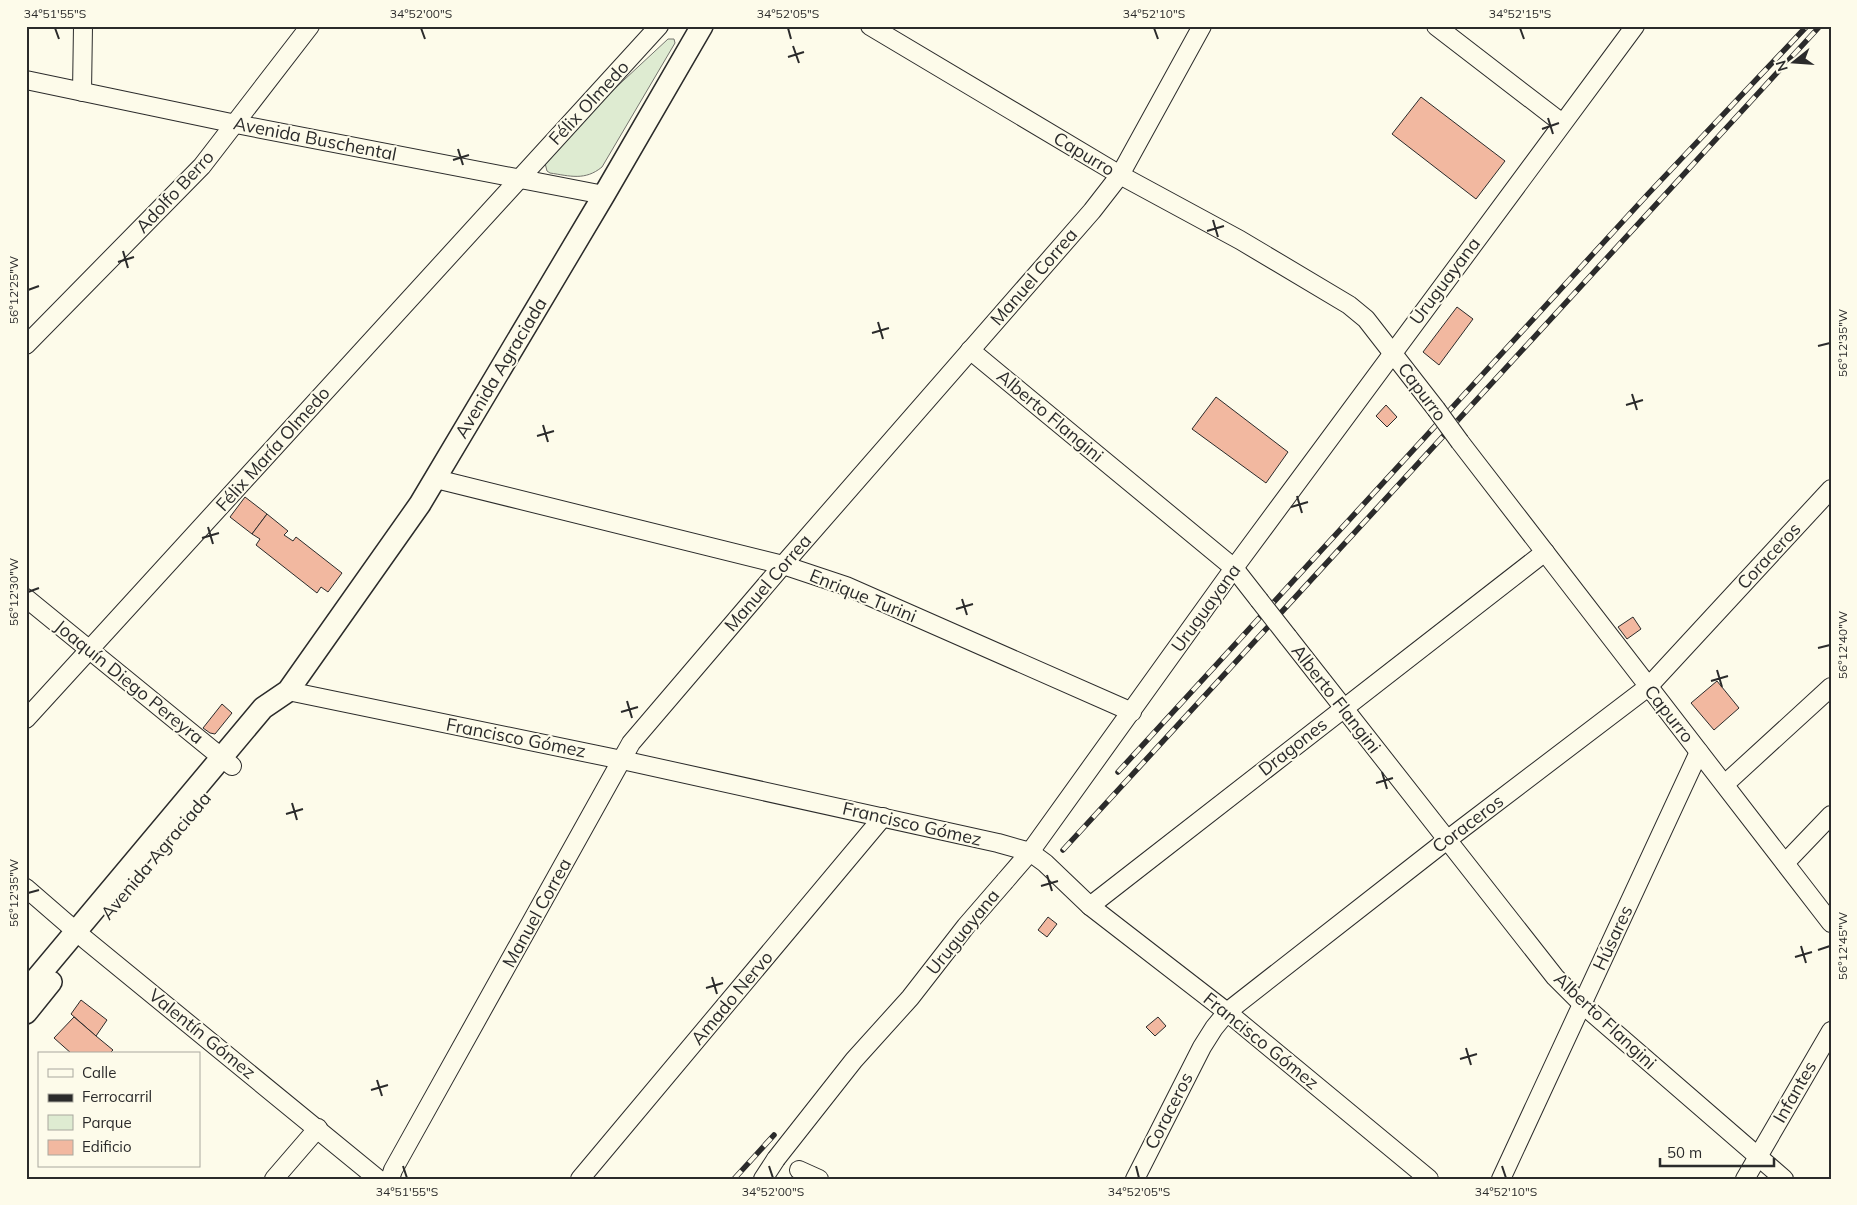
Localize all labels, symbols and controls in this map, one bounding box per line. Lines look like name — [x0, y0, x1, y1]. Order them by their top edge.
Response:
text: 34°51'55"S — [24, 6, 86, 21]
text: 34°52'00"S — [390, 6, 452, 21]
text: 34°52'05"S — [757, 6, 819, 21]
text: 34°52'10"S — [1123, 6, 1185, 21]
text: 34°52'15"S — [1489, 6, 1551, 21]
north arrow — [1770, 38, 1820, 88]
street label: Félix Olmedo — [544, 56, 634, 150]
text: N — [1771, 58, 1792, 73]
street label: Avenida Buschental — [232, 111, 399, 166]
street label: Capurro — [1050, 126, 1119, 181]
street label: Adolfo Berro — [131, 146, 219, 238]
street label: Manuel Correa — [985, 223, 1082, 330]
street label: Uruguayana — [1404, 232, 1485, 329]
text: 56°12'25"W — [6, 256, 21, 324]
street label: Avenida Agraciada — [450, 293, 552, 442]
text: 56°12'35"W — [1835, 309, 1850, 377]
street label: Capurro — [1393, 358, 1452, 425]
street label: Alberto Flangini — [992, 364, 1108, 467]
street label: Félix María Olmedo — [211, 382, 335, 516]
street label: Coraceros — [1732, 517, 1806, 594]
street label: Manuel Correa — [719, 529, 816, 636]
text: 56°12'30"W — [6, 558, 21, 626]
street label: Uruguayana — [1166, 559, 1245, 656]
street label: Enrique Turini — [806, 564, 920, 627]
text: 56°12'40"W — [1835, 611, 1850, 679]
street label: Joaquín Diego Pereyra — [50, 614, 208, 749]
street label: Alberto Flangini — [1287, 640, 1386, 758]
street label: Capurro — [1640, 680, 1699, 747]
street label: Francisco Gómez — [444, 713, 588, 762]
street label: Dragones — [1254, 713, 1332, 781]
street label: Avenida Agraciada — [95, 787, 216, 924]
street label: Coraceros — [1427, 789, 1508, 858]
street label: Francisco Gómez — [840, 796, 984, 851]
street label: Manuel Correa — [497, 854, 576, 971]
text: 56°12'35"W — [6, 859, 21, 927]
street label: Uruguayana — [921, 884, 1004, 979]
street label: Húsares — [1588, 902, 1638, 974]
text: 56°12'45"W — [1835, 912, 1850, 980]
street label: Amado Nervo — [686, 946, 778, 1049]
street label: Alberto Flangini — [1549, 967, 1661, 1074]
street label: Valentín Gómez — [144, 983, 261, 1084]
street label: Francisco Gómez — [1199, 987, 1324, 1094]
legend — [38, 1052, 200, 1168]
street label: Infantes — [1768, 1057, 1821, 1127]
text: Calle — [82, 1063, 116, 1082]
street label: Coraceros — [1139, 1068, 1198, 1153]
text: Ferrocarril — [82, 1087, 152, 1106]
text: Parque — [82, 1113, 132, 1132]
scale bar — [1660, 1135, 1773, 1167]
text: Edificio — [82, 1137, 132, 1156]
text: 50 m — [1667, 1143, 1702, 1162]
text: 34°51'55"S — [376, 1184, 438, 1199]
text: 34°52'00"S — [742, 1184, 804, 1199]
text: 34°52'05"S — [1108, 1184, 1170, 1199]
text: 34°52'10"S — [1475, 1184, 1537, 1199]

